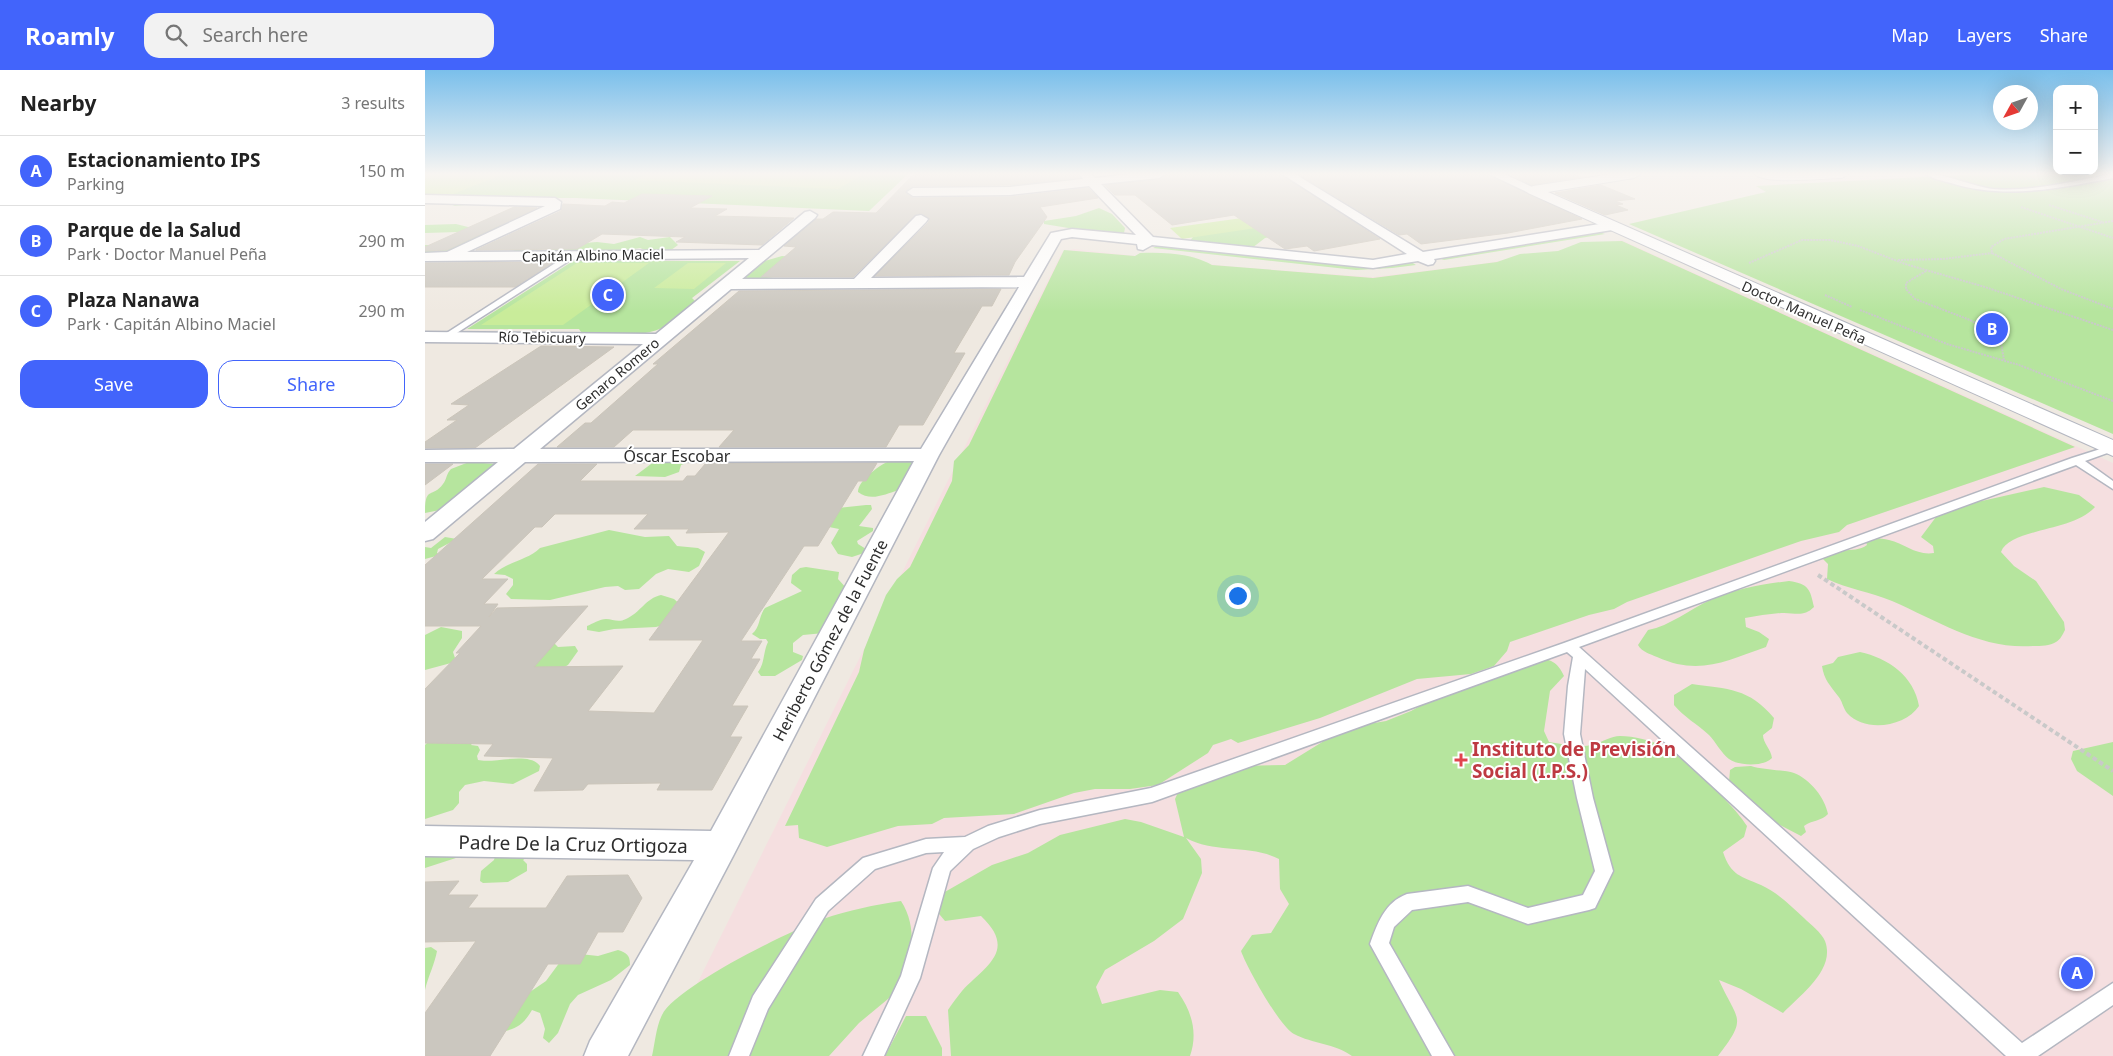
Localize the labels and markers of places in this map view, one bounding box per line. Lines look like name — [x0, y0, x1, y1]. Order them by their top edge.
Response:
pin: C — [592, 276, 624, 314]
pin: B — [1976, 310, 2008, 348]
place label: Instituto de Previsión Social (I.P.S.) — [1472, 736, 1676, 784]
marker: Instituto de Previsión Social (I.P.S.) — [1454, 753, 1468, 767]
pin: A — [2061, 954, 2093, 992]

